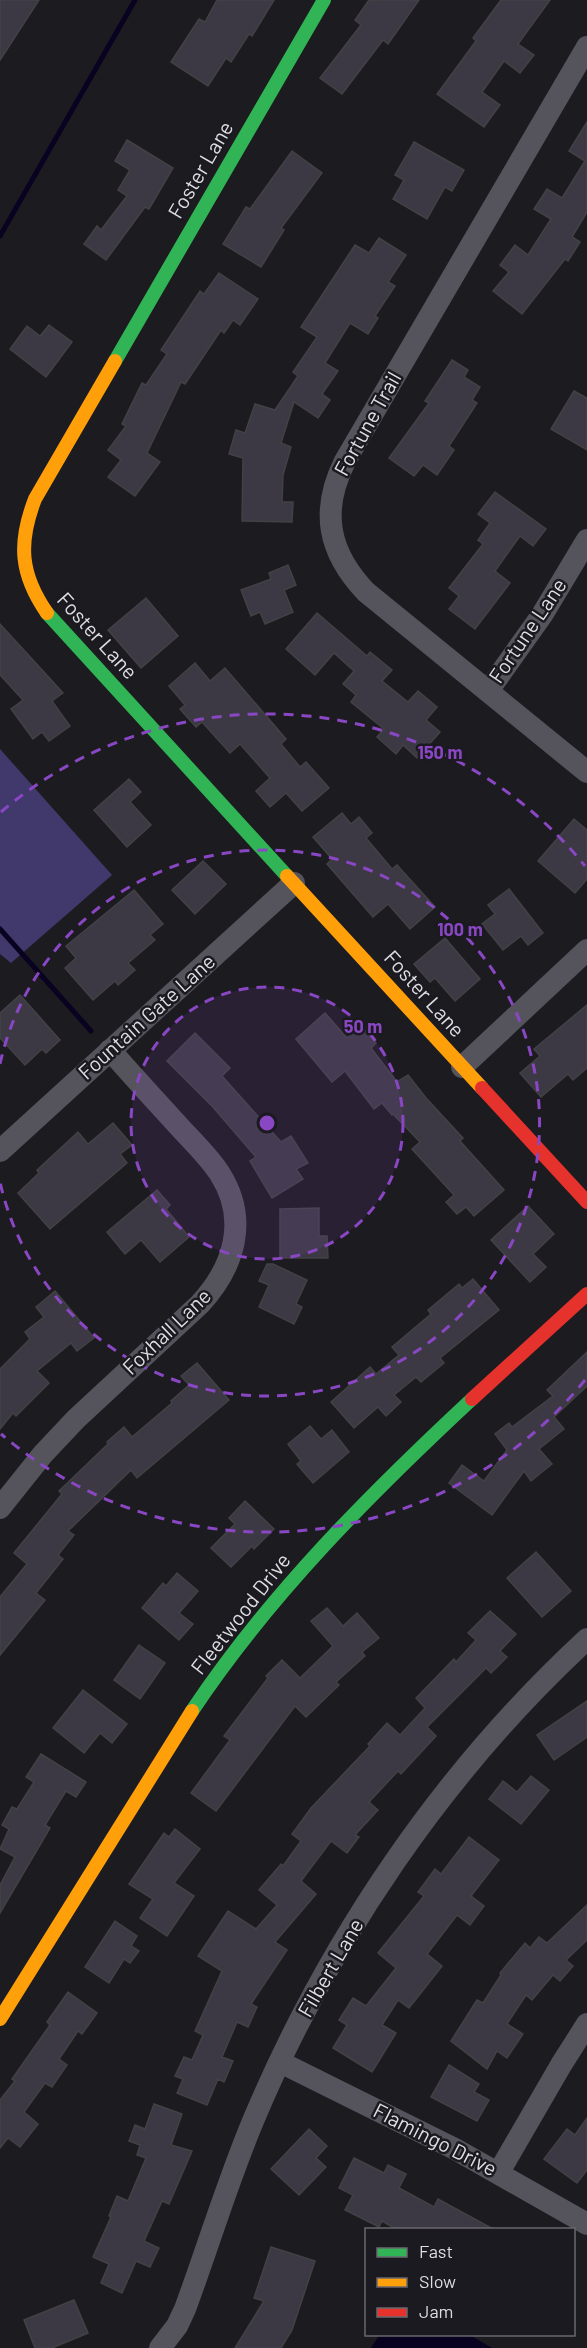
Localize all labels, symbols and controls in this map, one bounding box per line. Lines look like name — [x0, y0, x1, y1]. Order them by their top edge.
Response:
street label: Foster Lane — [162, 116, 238, 222]
street label: Fortune Trail — [328, 367, 406, 480]
street label: Fortune Lane — [483, 573, 571, 687]
street label: Foster Lane — [53, 586, 144, 683]
text: 150 m — [418, 741, 462, 763]
text: 100 m — [437, 918, 483, 940]
street label: Foster Lane — [380, 944, 471, 1041]
street label: Fountain Gate Lane — [72, 948, 220, 1084]
text: 50 m — [344, 1015, 382, 1037]
centre of rings — [257, 1113, 277, 1133]
street label: Foxhall Lane — [117, 1283, 215, 1379]
street label: Fleetwood Drive — [185, 1548, 295, 1679]
street label: Filbert Lane — [292, 1914, 368, 2021]
street label: Flamingo Drive — [370, 2097, 502, 2180]
legend — [365, 2228, 575, 2336]
text: Fast — [419, 2240, 453, 2262]
text: Slow — [419, 2270, 456, 2292]
text: Jam — [419, 2300, 453, 2322]

